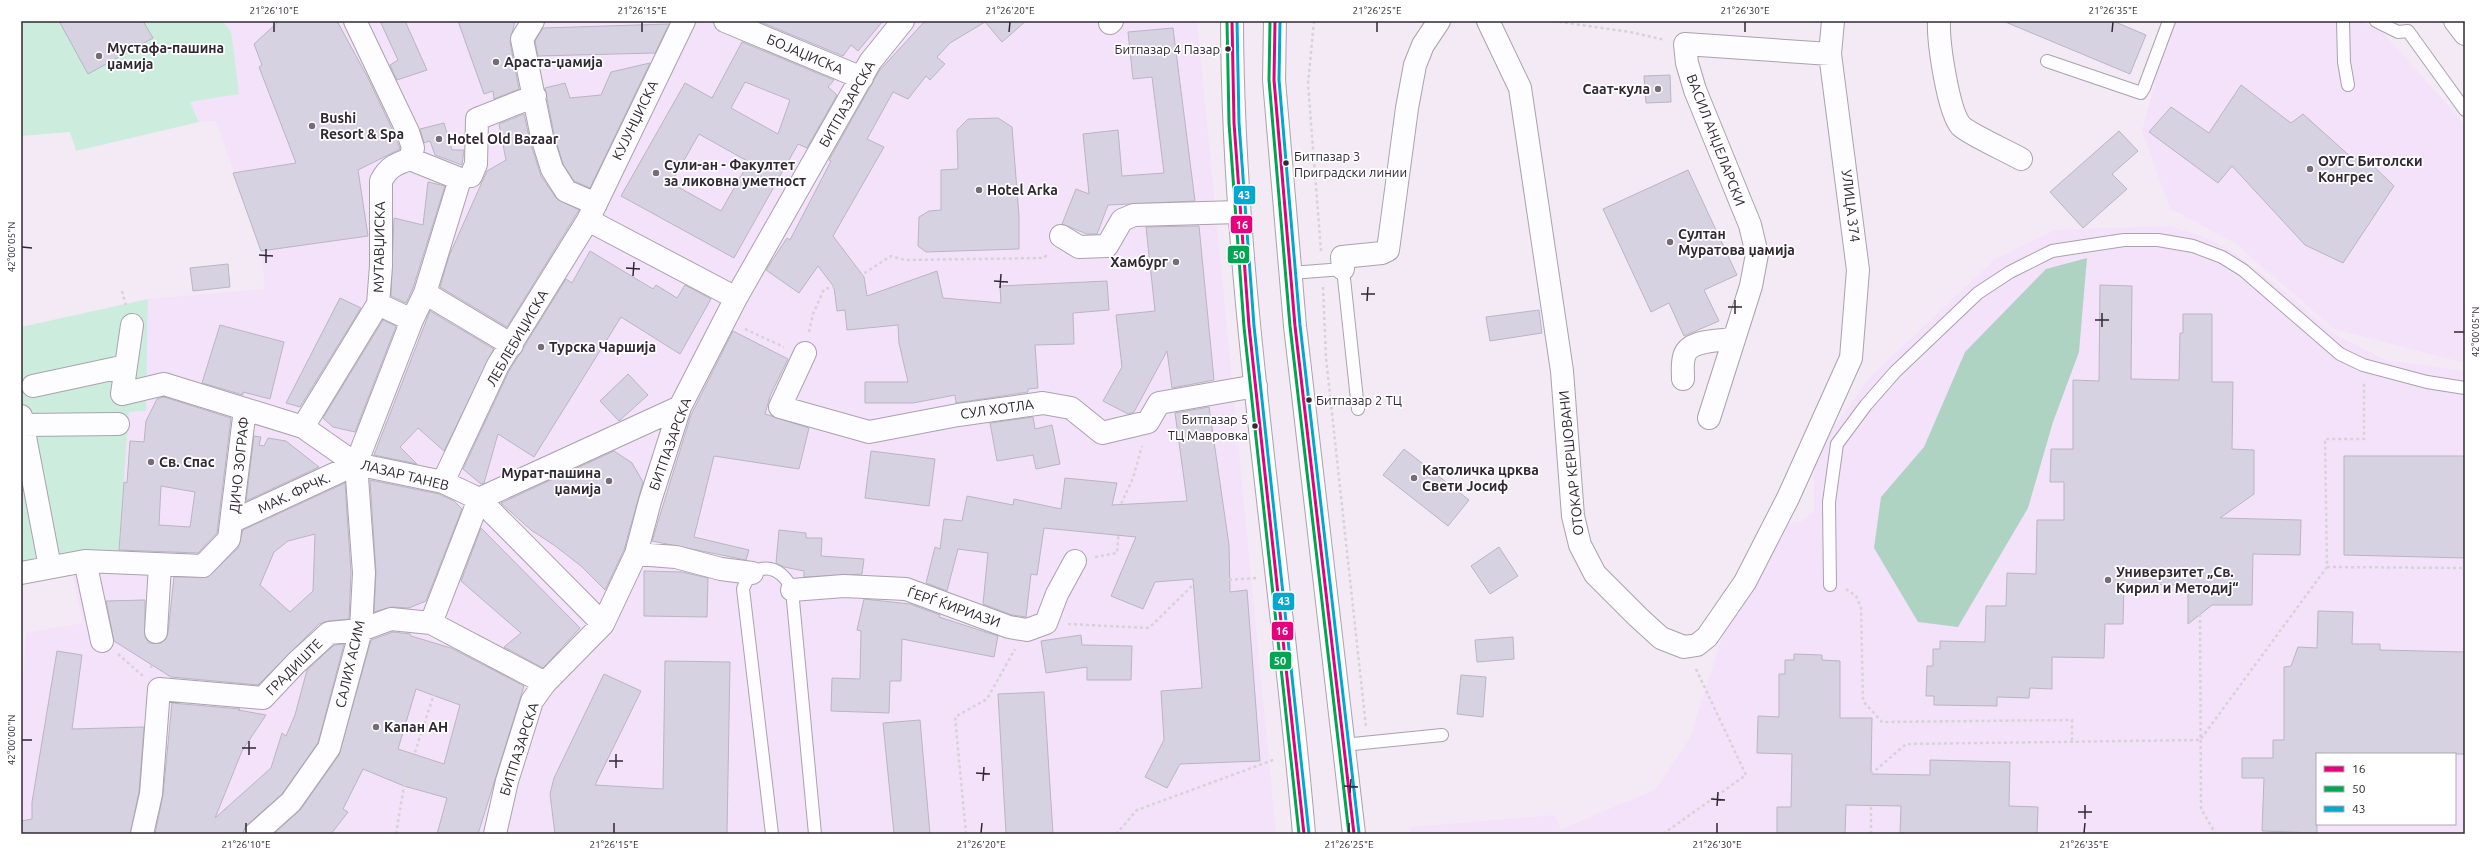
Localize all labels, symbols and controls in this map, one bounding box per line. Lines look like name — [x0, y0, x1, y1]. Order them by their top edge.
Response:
text: 21°26'10"E — [249, 5, 299, 16]
text: 21°26'15"E — [617, 5, 667, 16]
text: 21°26'20"E — [985, 5, 1035, 16]
text: 21°26'25"E — [1352, 5, 1402, 16]
text: 21°26'30"E — [1720, 5, 1770, 16]
text: 21°26'35"E — [2088, 5, 2138, 16]
street label: БОЈАЏИСКА — [764, 31, 846, 77]
place label: Мустафа-пашина џамија — [107, 40, 224, 72]
place label: Битпазар 4 Пазар — [1114, 42, 1220, 56]
marker: Битпазар 4 Пазар — [1223, 44, 1233, 54]
marker: Мустафа-пашина џамија — [94, 51, 104, 61]
place label: Араста-џамија — [504, 54, 603, 70]
marker: Араста-џамија — [491, 57, 501, 67]
street label: БИТПАЗАРСКА — [816, 58, 878, 150]
street label: ВАСИЛ АНЏЕЛАРСКИ — [1683, 72, 1749, 208]
street label: КУЈУНЏИСКА — [609, 78, 661, 162]
place label: Саат-кула — [1582, 81, 1650, 97]
marker: Саат-кула — [1653, 84, 1663, 94]
place label: Bushi Resort & Spa — [320, 110, 404, 142]
marker: Bushi Resort & Spa — [307, 121, 317, 131]
place label: Hotel Old Bazaar — [447, 131, 559, 147]
marker: Hotel Old Bazaar — [434, 134, 444, 144]
place label: Битпазар 3 Приградски линии — [1294, 149, 1407, 179]
place label: ОУГС Битолски Конгрес — [2318, 153, 2423, 185]
place label: Сули-ан - Факултет за ликовна уметност — [664, 157, 806, 189]
marker: Битпазар 3 Приградски линии — [1281, 158, 1291, 168]
marker: ОУГС Битолски Конгрес — [2305, 164, 2315, 174]
marker: Сули-ан - Факултет за ликовна уметност — [651, 168, 661, 178]
street label: УЛИЦА 374 — [1839, 169, 1863, 243]
place label: Hotel Arka — [987, 182, 1058, 198]
marker: Hotel Arka — [974, 185, 984, 195]
line badge: 43 — [1233, 185, 1256, 205]
text: 43 — [1238, 189, 1250, 201]
street label: МУТАВЏИСКА — [370, 201, 388, 293]
line badge: 16 — [1230, 215, 1253, 234]
text: 16 — [1236, 219, 1248, 231]
text: 42°00'05"N — [6, 222, 17, 272]
place label: Султан Муратова џамија — [1678, 226, 1795, 258]
marker: Султан Муратова џамија — [1665, 237, 1675, 247]
line badge: 50 — [1227, 245, 1250, 264]
text: 50 — [1233, 249, 1245, 261]
place label: Хамбург — [1110, 254, 1169, 270]
marker: Хамбург — [1171, 257, 1181, 267]
street label: ЛЕБЛЕБИЏИСКА — [483, 287, 551, 389]
text: 42°00'05"N — [2470, 307, 2481, 357]
place label: Турска Чаршија — [549, 339, 656, 355]
marker: Турска Чаршија — [536, 342, 546, 352]
street label: ОТОКАР КЕРШОВАНИ — [1555, 390, 1587, 536]
place label: Битпазар 2 ТЦ — [1316, 393, 1402, 407]
marker: Битпазар 2 ТЦ — [1304, 395, 1314, 405]
street label: БИТПАЗАРСКА — [646, 396, 694, 492]
street label: СУЛ ХОТЛА — [959, 396, 1035, 422]
place label: Битпазар 5 ТЦ Мавровка — [1168, 412, 1248, 442]
street label: ДИЧО ЗОГРАФ — [226, 416, 252, 514]
marker: Битпазар 5 ТЦ Мавровка — [1250, 421, 1260, 431]
place label: Св. Спас — [159, 454, 215, 470]
street label: ЛАЗАР ТАНЕВ — [359, 456, 451, 494]
marker: Св. Спас — [146, 457, 156, 467]
place label: Католичка црква Свети Јосиф — [1422, 462, 1539, 494]
place label: Мурат-пашина џамија — [501, 465, 601, 497]
street label: МАК. ФРЧК. — [255, 469, 333, 517]
marker: Католичка црква Свети Јосиф — [1409, 473, 1419, 483]
marker: Мурат-пашина џамија — [604, 476, 614, 486]
place label: Универзитет „Св. Кирил и Методиј“ — [2116, 564, 2239, 596]
marker: Универзитет „Св. Кирил и Методиј“ — [2103, 575, 2113, 585]
street label: ЃЕРЃ ЌИРИАЗИ — [905, 583, 1003, 630]
line badge: 43 — [1272, 592, 1295, 611]
text: 43 — [1278, 595, 1290, 607]
street label: САЛИХ АСИМ — [332, 619, 368, 709]
line badge: 16 — [1271, 621, 1294, 641]
text: 16 — [1276, 625, 1288, 637]
street label: ГРАДИШТЕ — [262, 635, 326, 699]
line badge: 50 — [1269, 651, 1292, 670]
text: 50 — [1274, 655, 1286, 667]
street label: БИТПАЗАРСКА — [496, 700, 542, 798]
text: 42°00'00"N — [6, 715, 17, 765]
place label: Капан АН — [384, 719, 448, 735]
marker: Капан АН — [371, 722, 381, 732]
legend — [2316, 753, 2456, 825]
text: 16 — [2352, 762, 2366, 775]
text: 50 — [2352, 782, 2366, 795]
text: 43 — [2352, 802, 2366, 815]
text: 21°26'10"E — [221, 839, 271, 850]
text: 21°26'15"E — [589, 839, 639, 850]
text: 21°26'20"E — [956, 839, 1006, 850]
text: 21°26'25"E — [1324, 839, 1374, 850]
text: 21°26'30"E — [1692, 839, 1742, 850]
text: 21°26'35"E — [2059, 839, 2109, 850]

